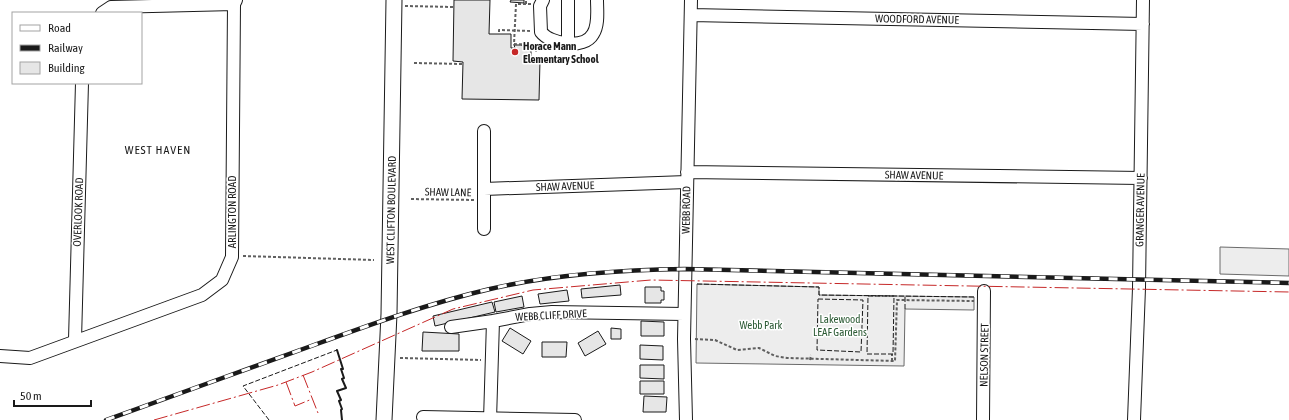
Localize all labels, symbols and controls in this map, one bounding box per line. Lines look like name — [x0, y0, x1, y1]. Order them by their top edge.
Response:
legend — [12, 12, 142, 84]
street label: WOODFORD AVENUE — [875, 12, 959, 26]
text: Road — [48, 21, 71, 35]
place label: Horace Mann Elementary School — [523, 40, 600, 65]
text: Railway — [48, 41, 83, 55]
marker: Horace Mann Elementary School — [510, 47, 520, 57]
text: Building — [48, 61, 86, 75]
district label: WEST HAVEN — [125, 143, 191, 157]
street label: WEST CLIFTON BOULEVARD — [384, 156, 398, 264]
street label: SHAW AVENUE — [885, 168, 944, 182]
street label: GRANGER AVENUE — [1133, 173, 1147, 247]
street label: ARLINGTON ROAD — [226, 176, 238, 248]
street label: OVERLOOK ROAD — [71, 177, 85, 247]
street label: SHAW AVENUE — [536, 179, 595, 193]
street label: SHAW LANE — [425, 186, 472, 198]
street label: WEBB ROAD — [680, 186, 692, 234]
street label: WEBB CLIFF DRIVE — [515, 307, 587, 323]
park label: Lakewood LEAF Gardens — [813, 313, 867, 338]
park label: Webb Park — [740, 319, 783, 331]
street label: NELSON STREET — [977, 323, 991, 387]
scale bar — [14, 382, 91, 408]
text: 50 m — [20, 389, 42, 403]

